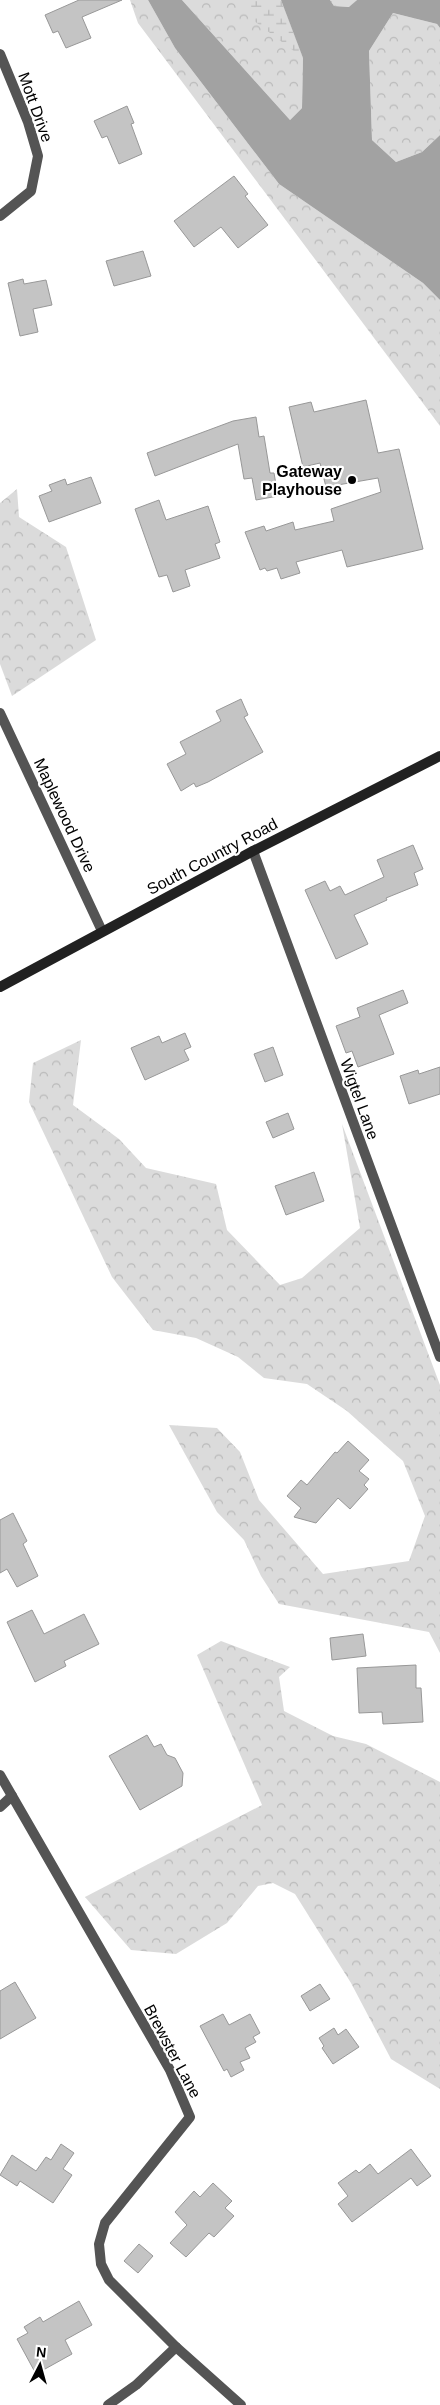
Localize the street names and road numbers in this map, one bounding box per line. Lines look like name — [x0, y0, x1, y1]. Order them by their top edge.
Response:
street label: Mott Drive — [15, 70, 56, 144]
street label: Maplewood Drive — [31, 756, 98, 875]
street label: South Country Road — [144, 815, 280, 898]
street label: Wigtel Lane — [337, 1057, 382, 1142]
street label: Brewster Lane — [141, 2002, 204, 2101]

